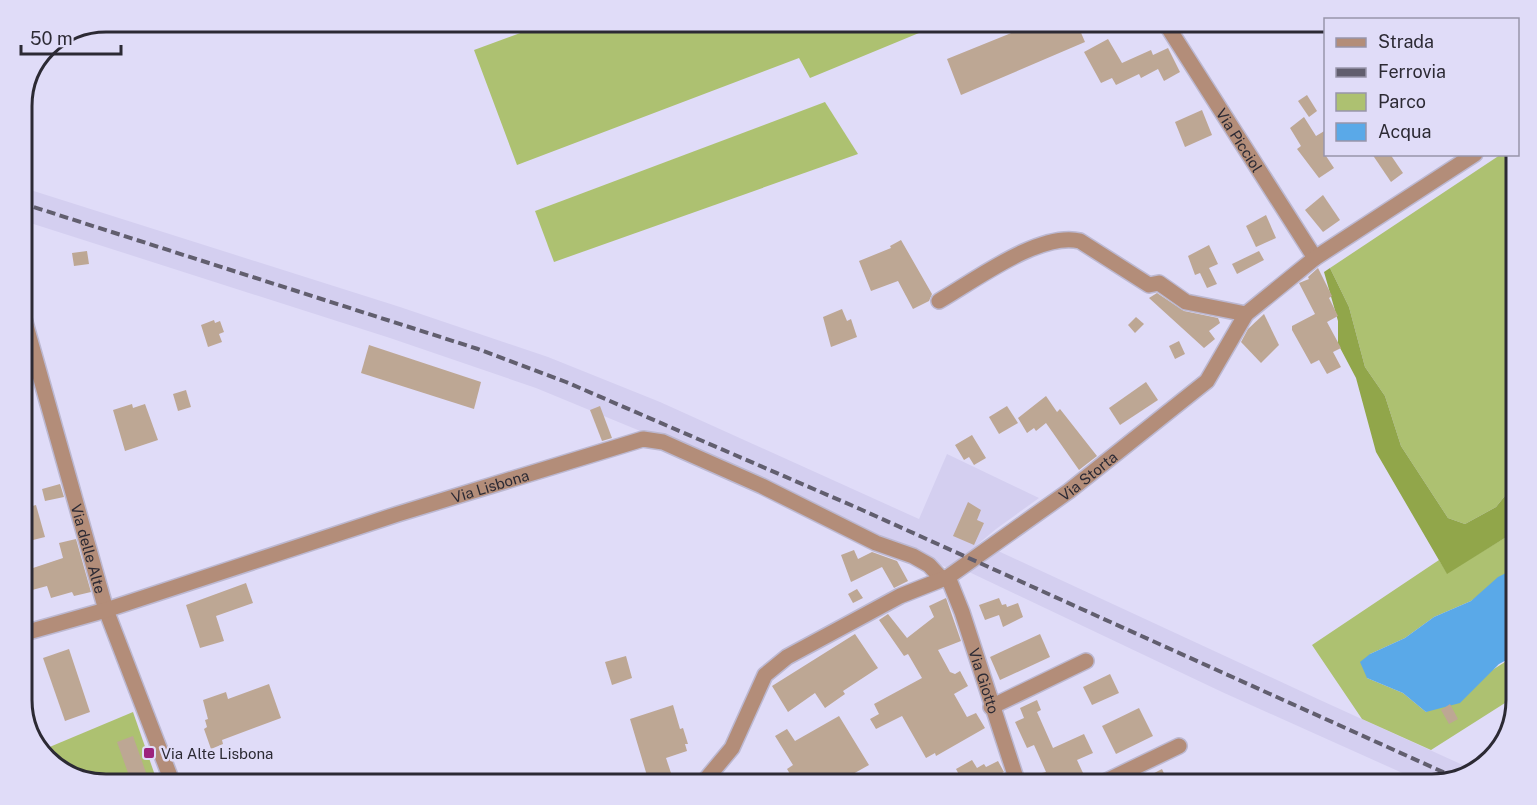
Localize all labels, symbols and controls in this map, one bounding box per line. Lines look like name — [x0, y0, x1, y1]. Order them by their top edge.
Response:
scale bar — [21, 18, 122, 56]
legend — [1324, 18, 1519, 156]
text: 50 m — [30, 28, 73, 49]
text: Strada — [1378, 31, 1434, 52]
text: Ferrovia — [1378, 61, 1446, 82]
text: Parco — [1378, 91, 1426, 112]
street label: Via Picciol — [1213, 105, 1266, 175]
text: Acqua — [1378, 121, 1431, 142]
street label: Via Storta — [1055, 448, 1120, 504]
street label: Via Lisbona — [449, 466, 531, 506]
street label: Via delle Alte — [68, 502, 109, 595]
street label: Via Giotto — [966, 646, 1003, 716]
place label: Via Alte Lisbona — [161, 745, 273, 762]
marker: Via Alte Lisbona — [142, 746, 156, 760]

